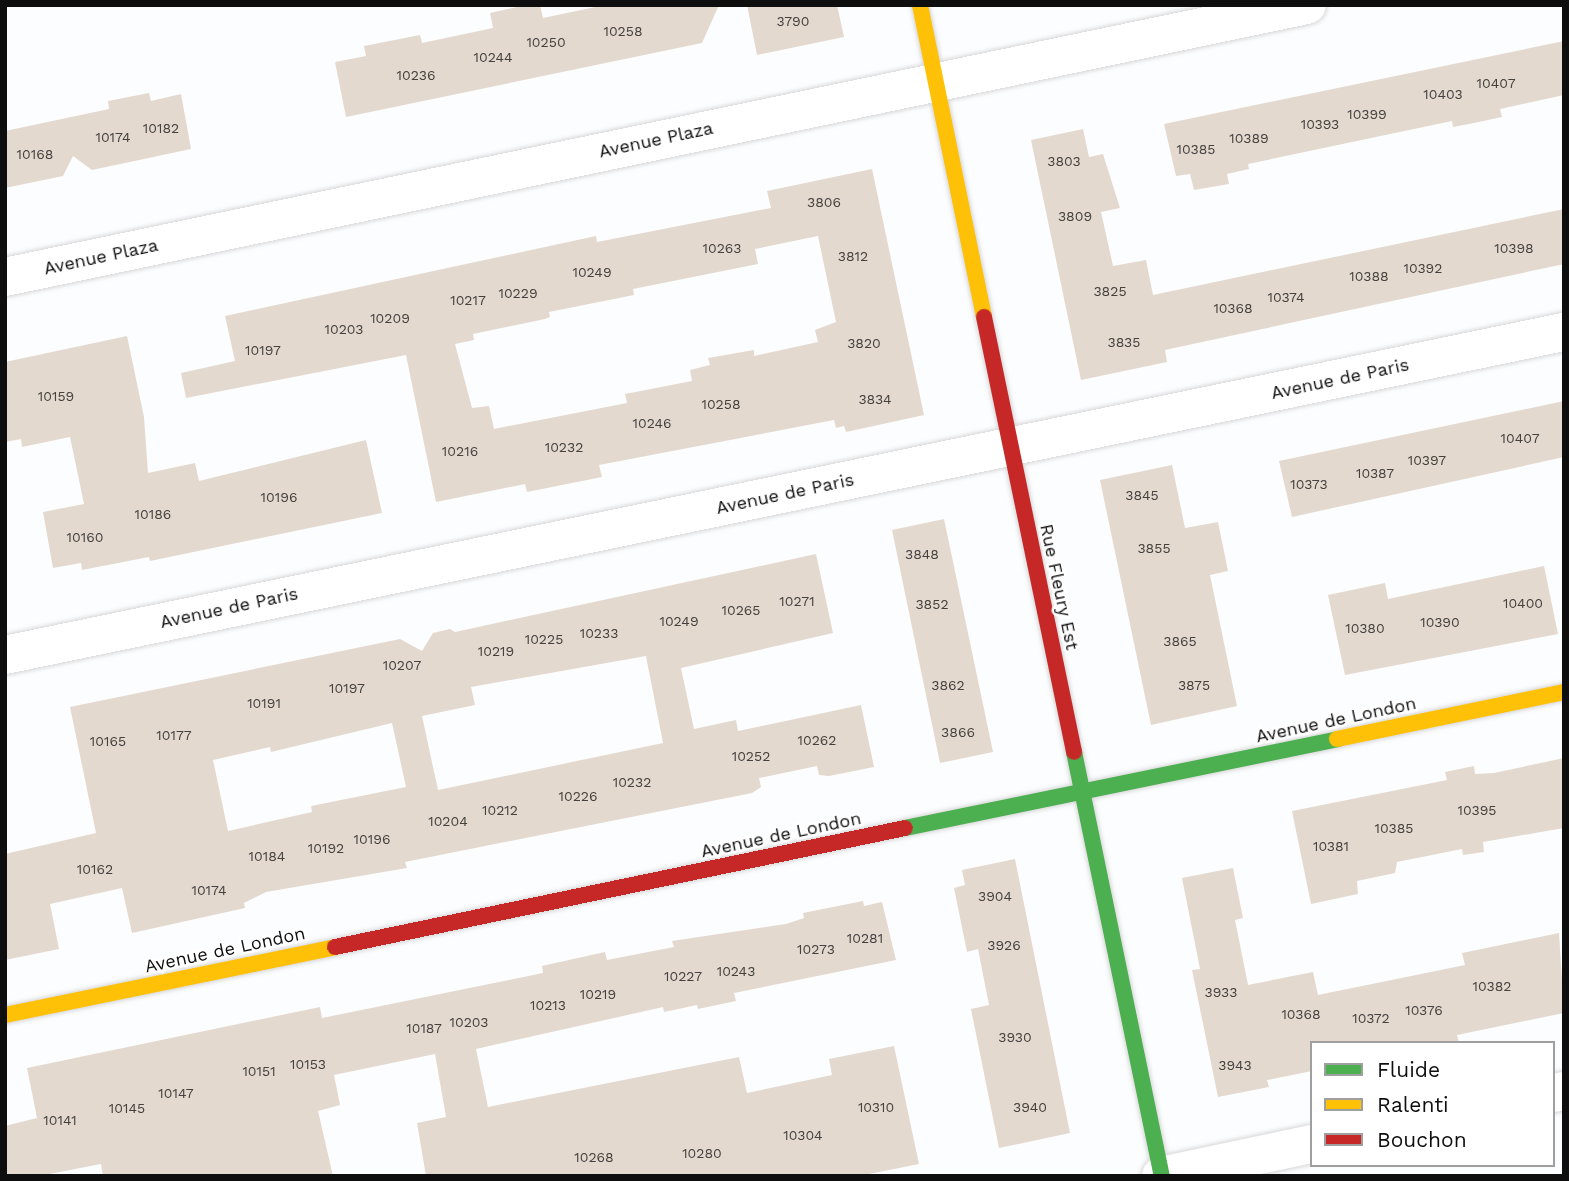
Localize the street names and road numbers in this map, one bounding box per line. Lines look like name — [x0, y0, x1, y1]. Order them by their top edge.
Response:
street label: Avenue Plaza — [597, 117, 715, 163]
street label: Avenue Plaza — [42, 234, 160, 280]
street label: Avenue de Paris — [1269, 354, 1411, 404]
street label: Avenue de Paris — [714, 469, 856, 519]
street label: Rue Fleury Est — [1035, 522, 1083, 652]
street label: Avenue de Paris — [158, 583, 300, 633]
street label: Avenue de London — [1254, 692, 1418, 748]
street label: Avenue de London — [699, 807, 863, 863]
street label: Avenue de London — [143, 922, 307, 978]

